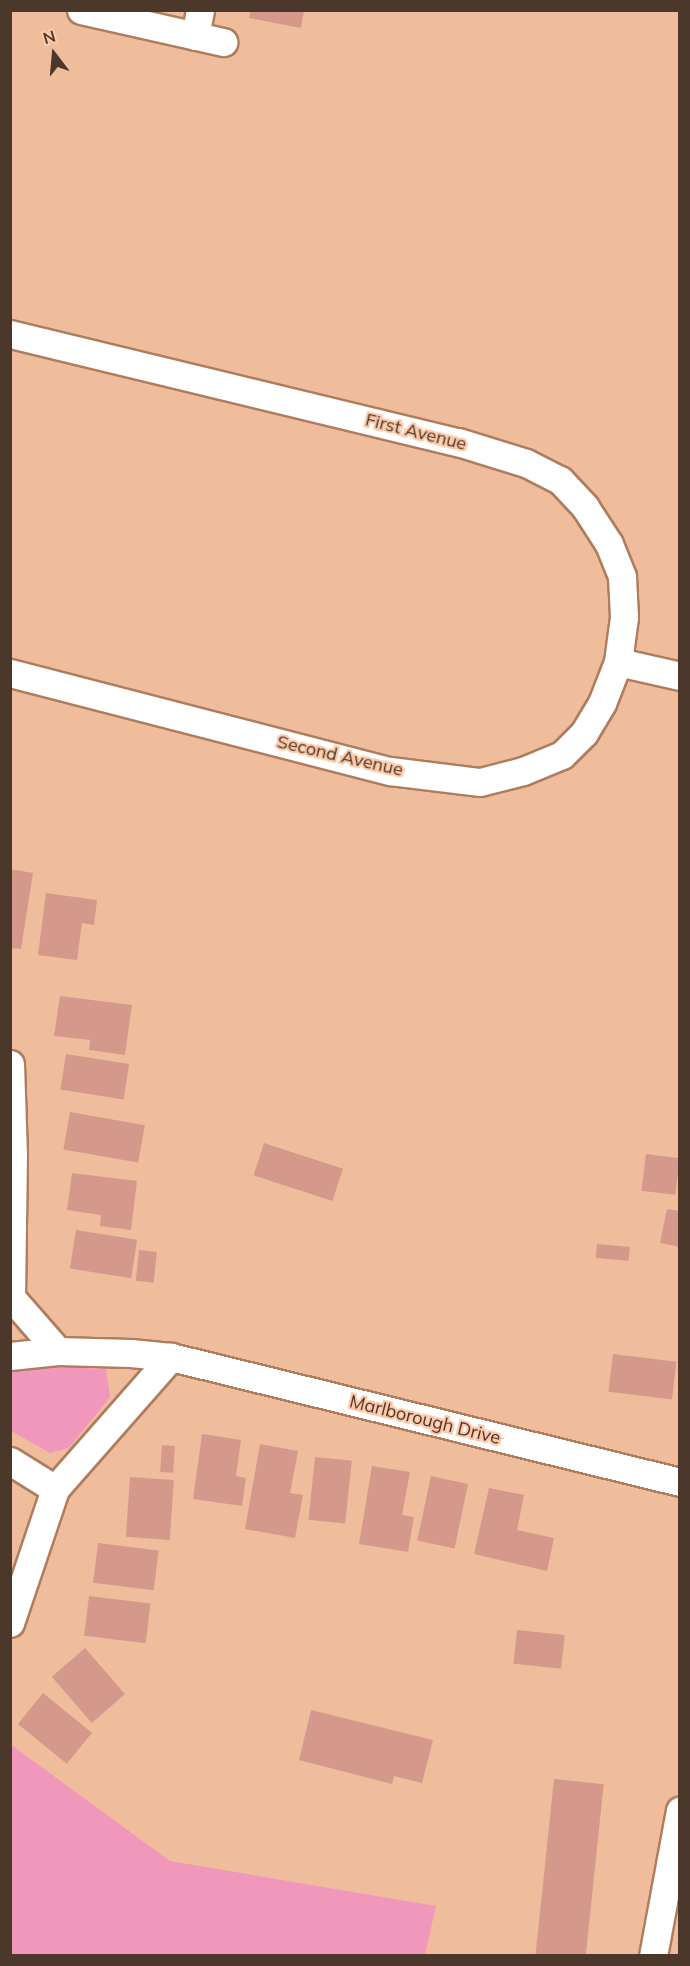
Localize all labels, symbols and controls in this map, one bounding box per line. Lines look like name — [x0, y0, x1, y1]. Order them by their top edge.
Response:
north arrow — [24, 24, 84, 84]
text: N — [40, 25, 58, 48]
street label: First Avenue — [363, 409, 469, 455]
street label: Second Avenue — [275, 731, 405, 781]
street label: Marlborough Drive — [347, 1391, 503, 1449]

